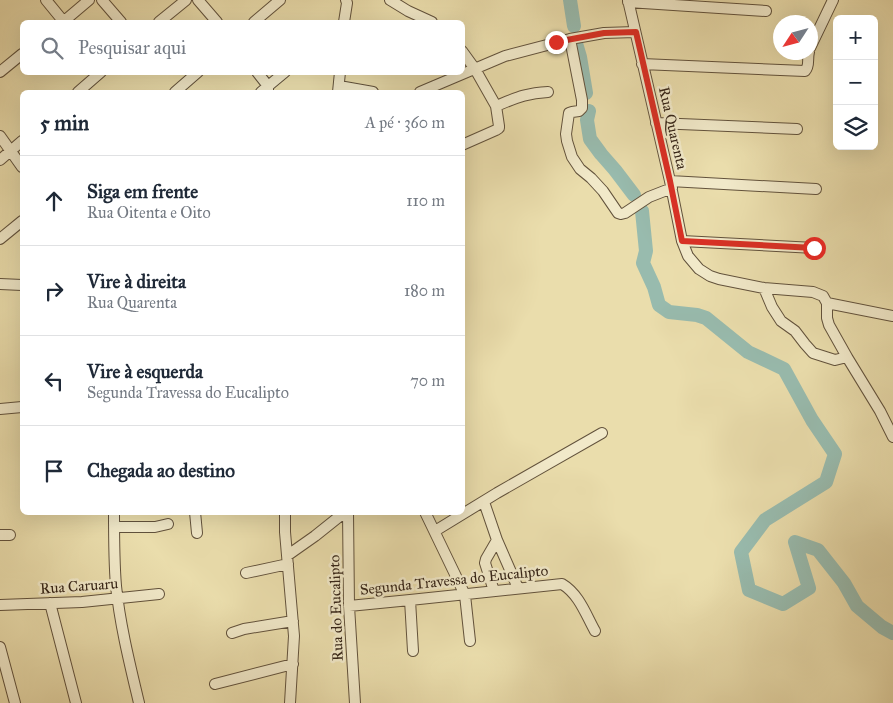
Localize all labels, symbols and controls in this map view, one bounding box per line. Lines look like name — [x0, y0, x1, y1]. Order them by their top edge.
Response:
north arrow — [773, 15, 818, 60]
map controls — [833, 15, 878, 150]
button: + — [833, 15, 878, 60]
search box — [20, 20, 465, 75]
route end — [545, 31, 568, 54]
icon: search — [38, 34, 66, 62]
text: Pesquisar aqui — [78, 36, 186, 59]
button: − — [833, 60, 878, 105]
street label: Rua Quarenta — [655, 85, 691, 172]
button: layers — [833, 105, 878, 150]
text: 5 min — [40, 110, 89, 136]
text: A pé · 360 m — [365, 113, 445, 132]
text: Siga em frente — [87, 180, 198, 203]
icon: ahead — [40, 187, 68, 215]
text: 110 m — [406, 191, 445, 210]
text: Rua Oitenta e Oito — [87, 203, 211, 222]
route start — [803, 237, 826, 260]
text: Vire à direita — [87, 270, 186, 293]
icon: right — [40, 277, 68, 305]
text: 180 m — [404, 281, 445, 300]
text: Rua Quarenta — [87, 293, 177, 312]
text: Vire à esquerda — [87, 360, 203, 383]
icon: left — [40, 367, 68, 395]
text: 70 m — [410, 371, 445, 390]
text: Segunda Travessa do Eucalipto — [87, 383, 289, 402]
icon: arrive — [40, 457, 68, 485]
text: Chegada ao destino — [87, 459, 235, 482]
street label: Rua do Eucalipto — [325, 554, 347, 662]
street label: Segunda Travessa do Eucalipto — [359, 561, 549, 599]
street label: Rua Caruaru — [39, 574, 119, 598]

